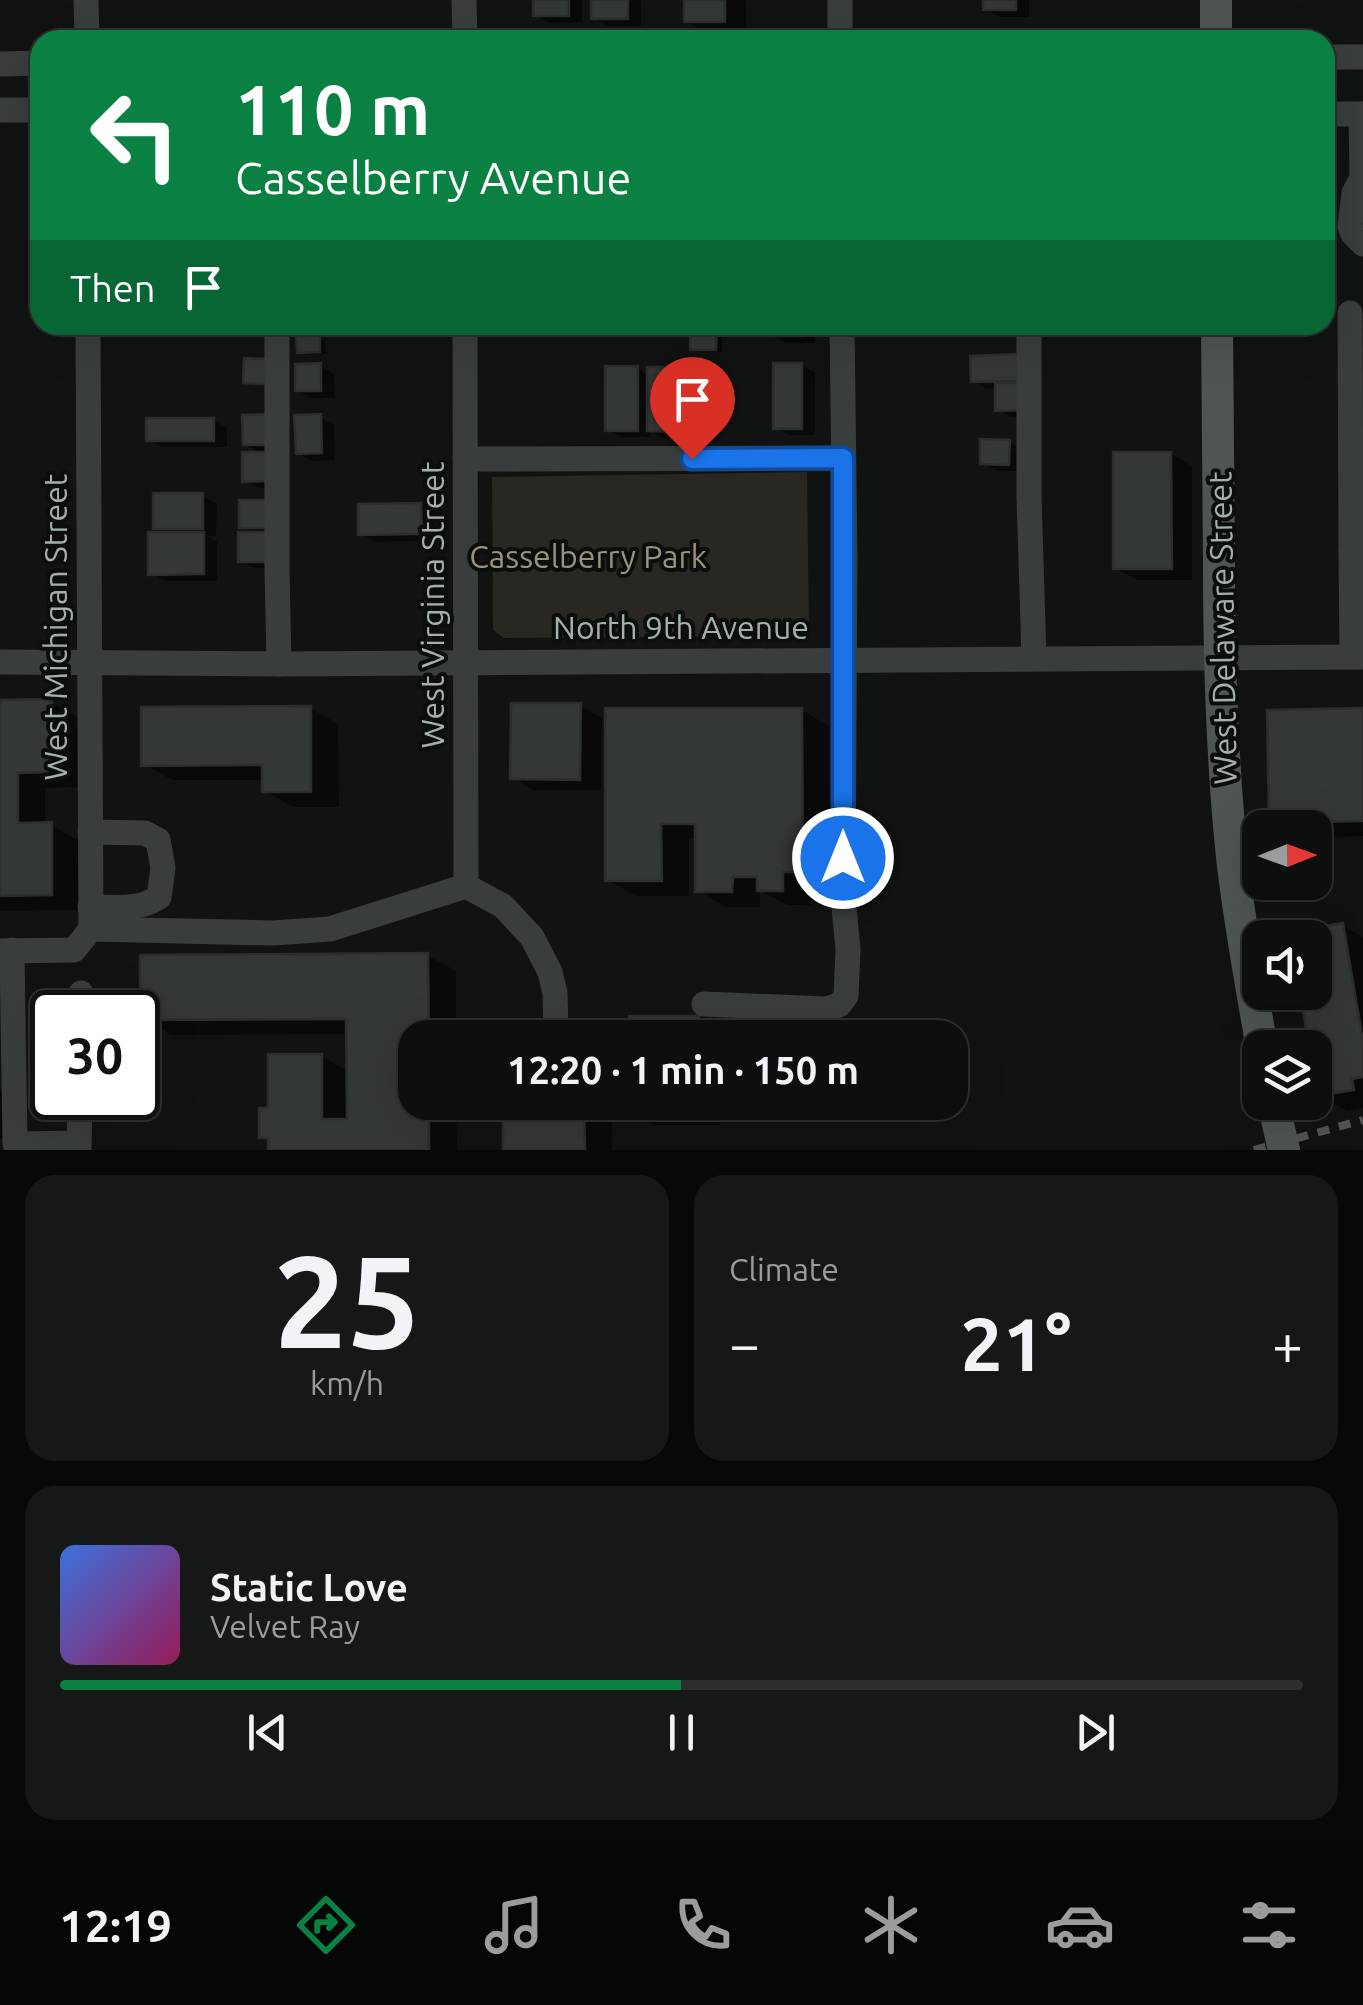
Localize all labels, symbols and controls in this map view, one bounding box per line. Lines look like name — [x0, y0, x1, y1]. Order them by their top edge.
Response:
icon: left — [70, 70, 200, 200]
text: 110 m — [235, 70, 430, 148]
text: Casselberry Avenue — [235, 152, 631, 203]
icon: arrive — [176, 260, 231, 315]
text: Then — [70, 267, 156, 309]
pin — [650, 357, 735, 460]
icon: arrive — [665, 372, 720, 427]
street label: West Virginia Street — [414, 461, 450, 749]
street label: West Delaware Street — [1201, 471, 1243, 785]
street label: West Michigan Street — [37, 473, 73, 780]
park label: Casselberry Park — [469, 538, 707, 574]
street label: North 9th Avenue — [553, 609, 809, 645]
position arrow — [791, 806, 895, 910]
north arrow — [1242, 810, 1332, 900]
map controls — [1242, 810, 1332, 1120]
button: sound — [1242, 920, 1332, 1010]
speed limit sign: 30 — [30, 990, 160, 1120]
button: layers — [1242, 1030, 1332, 1120]
text: 12:20 · 1 min · 150 m — [507, 1049, 859, 1091]
text: 25 — [274, 1227, 420, 1373]
text: Climate — [729, 1251, 839, 1287]
text: 21° — [960, 1301, 1072, 1385]
text: − — [729, 1313, 760, 1374]
text: + — [1272, 1313, 1303, 1374]
text: km/h — [310, 1365, 384, 1401]
text: Static Love — [210, 1566, 408, 1608]
text: Velvet Ray — [210, 1608, 360, 1644]
icon: previous — [240, 1705, 295, 1760]
icon: pause — [654, 1705, 709, 1760]
icon: next — [1068, 1705, 1123, 1760]
icon: directions — [291, 1890, 361, 1960]
icon: music — [479, 1890, 549, 1960]
icon: phone — [668, 1890, 738, 1960]
icon: climate — [856, 1890, 926, 1960]
icon: car — [1045, 1890, 1115, 1960]
icon: filters — [1234, 1890, 1304, 1960]
text: 12:19 — [59, 1900, 172, 1951]

